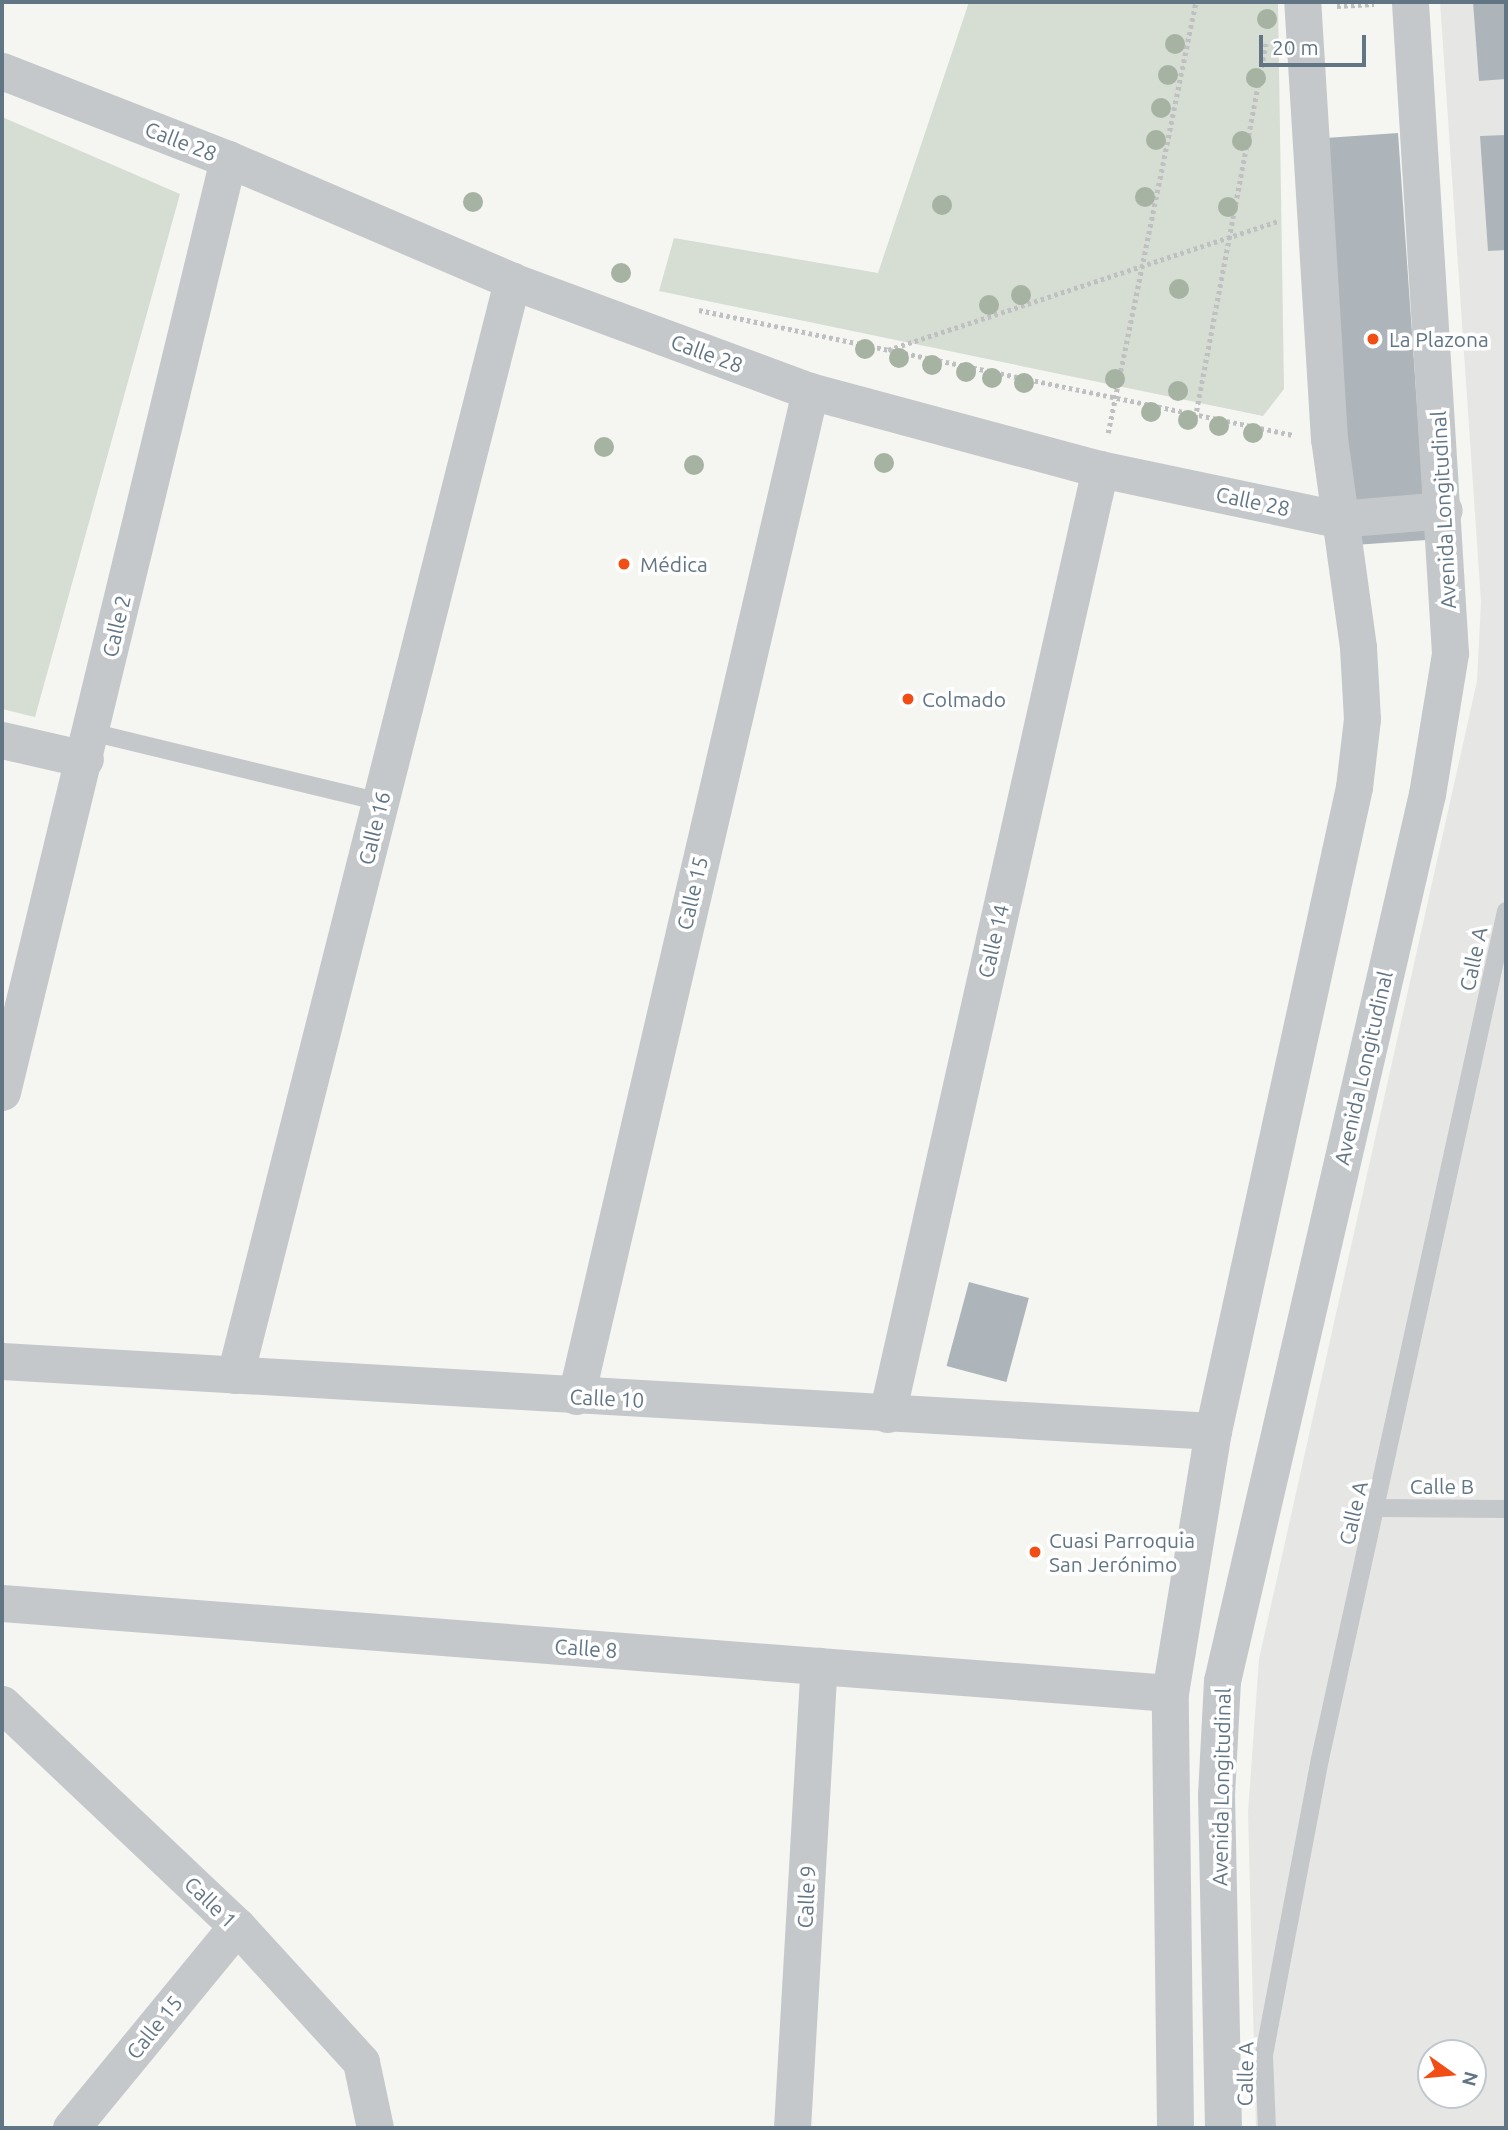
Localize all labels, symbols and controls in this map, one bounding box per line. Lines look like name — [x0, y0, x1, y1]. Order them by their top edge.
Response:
scale bar — [1263, 21, 1370, 65]
text: 20 m — [1272, 35, 1319, 59]
street label: Calle 28 — [142, 116, 220, 166]
place label: La Plazona — [1389, 326, 1489, 352]
street label: Calle 28 — [668, 328, 746, 378]
marker: La Plazona — [1363, 329, 1383, 349]
street label: Avenida Longitudinal — [1425, 410, 1461, 610]
street label: Calle 28 — [1214, 481, 1292, 521]
place label: Médica — [640, 551, 708, 577]
marker: Médica — [614, 554, 634, 574]
street label: Calle 2 — [97, 593, 135, 659]
place label: Colmado — [922, 686, 1006, 712]
marker: Colmado — [900, 691, 916, 707]
street label: Calle 16 — [353, 789, 395, 867]
street label: Calle 15 — [671, 854, 713, 932]
street label: Calle 14 — [972, 902, 1014, 980]
street label: Calle A — [1454, 925, 1492, 993]
street label: Avenida Longitudinal — [1328, 969, 1398, 1167]
street label: Calle 10 — [569, 1383, 645, 1413]
street label: Calle B — [1410, 1473, 1474, 1499]
street label: Calle A — [1333, 1479, 1373, 1547]
place label: Cuasi Parroquia San Jerónimo — [1049, 1527, 1195, 1577]
marker: Cuasi Parroquia San Jerónimo — [1027, 1544, 1043, 1560]
street label: Calle 8 — [554, 1633, 618, 1663]
street label: Avenida Longitudinal — [1207, 1688, 1235, 1886]
street label: Calle 9 — [792, 1865, 820, 1929]
street label: Calle 1 — [180, 1871, 242, 1933]
street label: Calle 15 — [121, 1990, 187, 2064]
north arrow — [1417, 2039, 1487, 2109]
street label: Calle A — [1232, 2041, 1258, 2107]
text: N — [1458, 2069, 1483, 2089]

